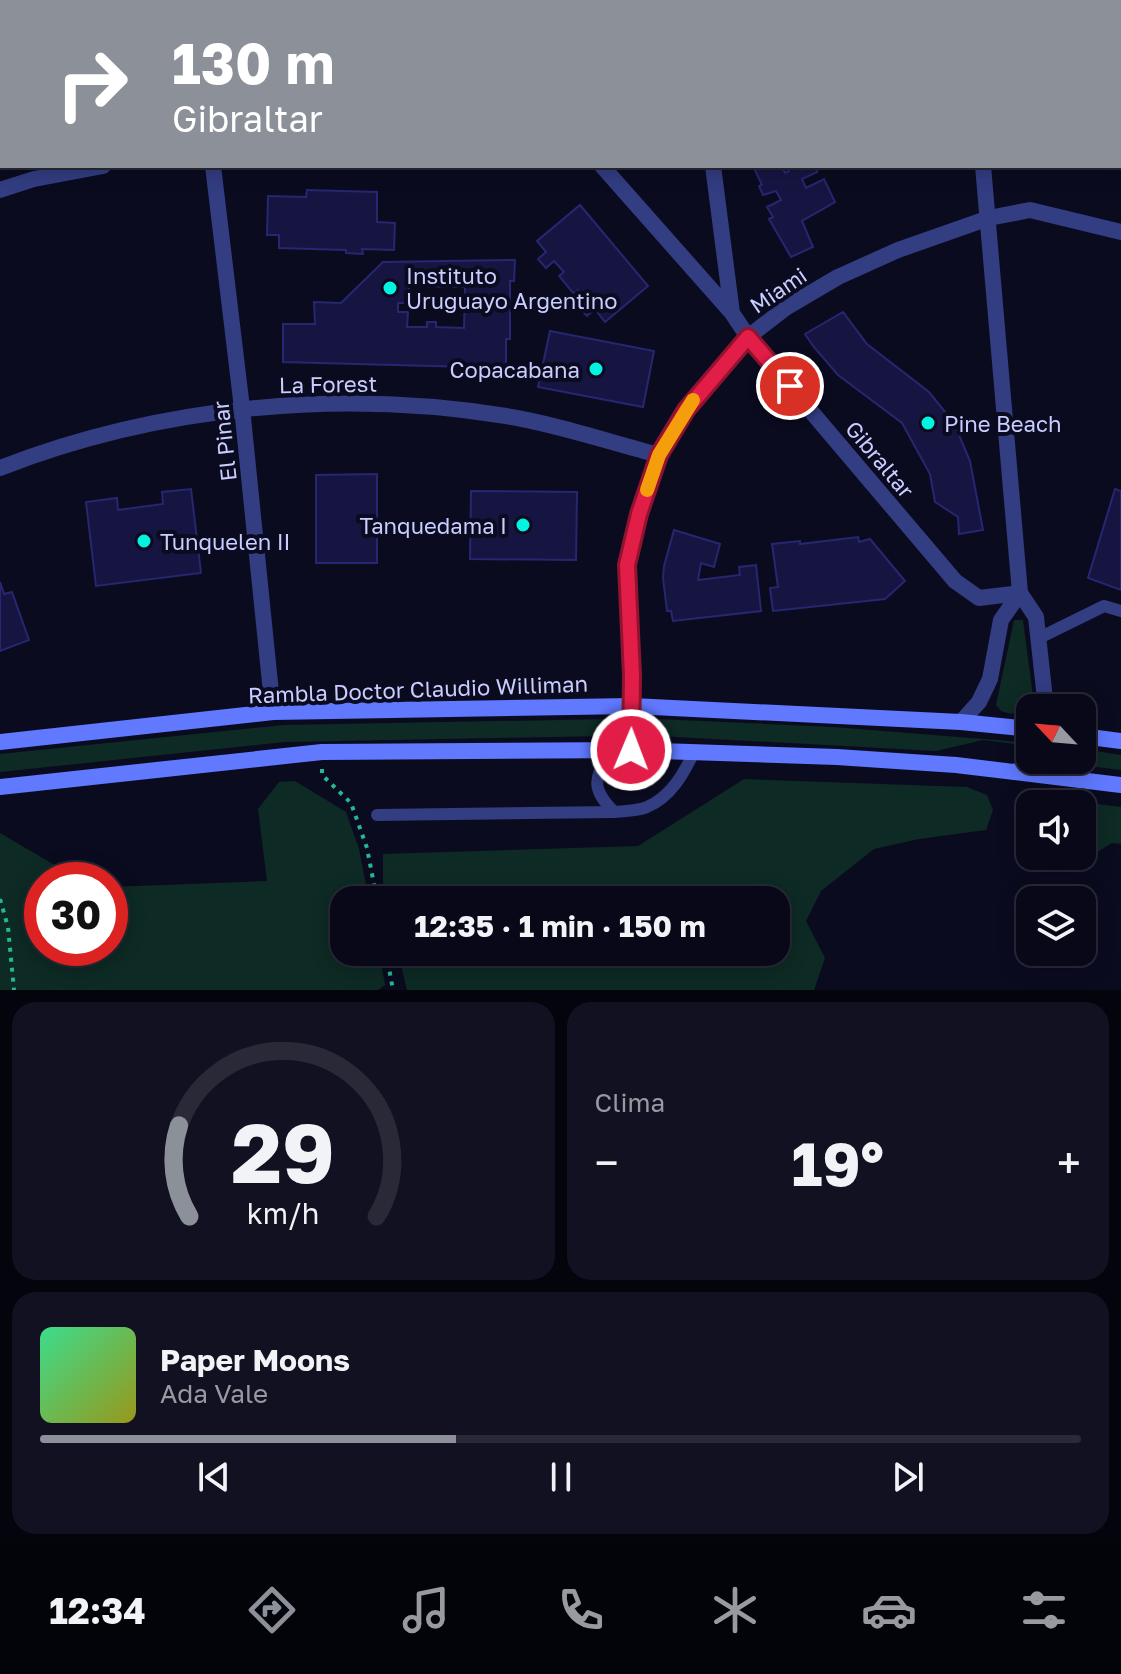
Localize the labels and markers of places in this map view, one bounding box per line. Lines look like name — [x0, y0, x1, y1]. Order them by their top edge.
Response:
place label: Instituto Uruguayo Argentino — [406, 262, 618, 314]
marker: Instituto Uruguayo Argentino — [381, 279, 399, 297]
pin — [756, 352, 824, 420]
place label: Copacabana — [450, 356, 580, 383]
marker: Copacabana — [587, 360, 605, 378]
place label: Pine Beach — [944, 410, 1062, 437]
marker: Pine Beach — [919, 414, 937, 432]
place label: Tanquedama I — [360, 512, 507, 539]
marker: Tanquedama I — [514, 516, 532, 534]
place label: Tunquelen II — [160, 528, 291, 555]
marker: Tunquelen II — [135, 532, 153, 550]

